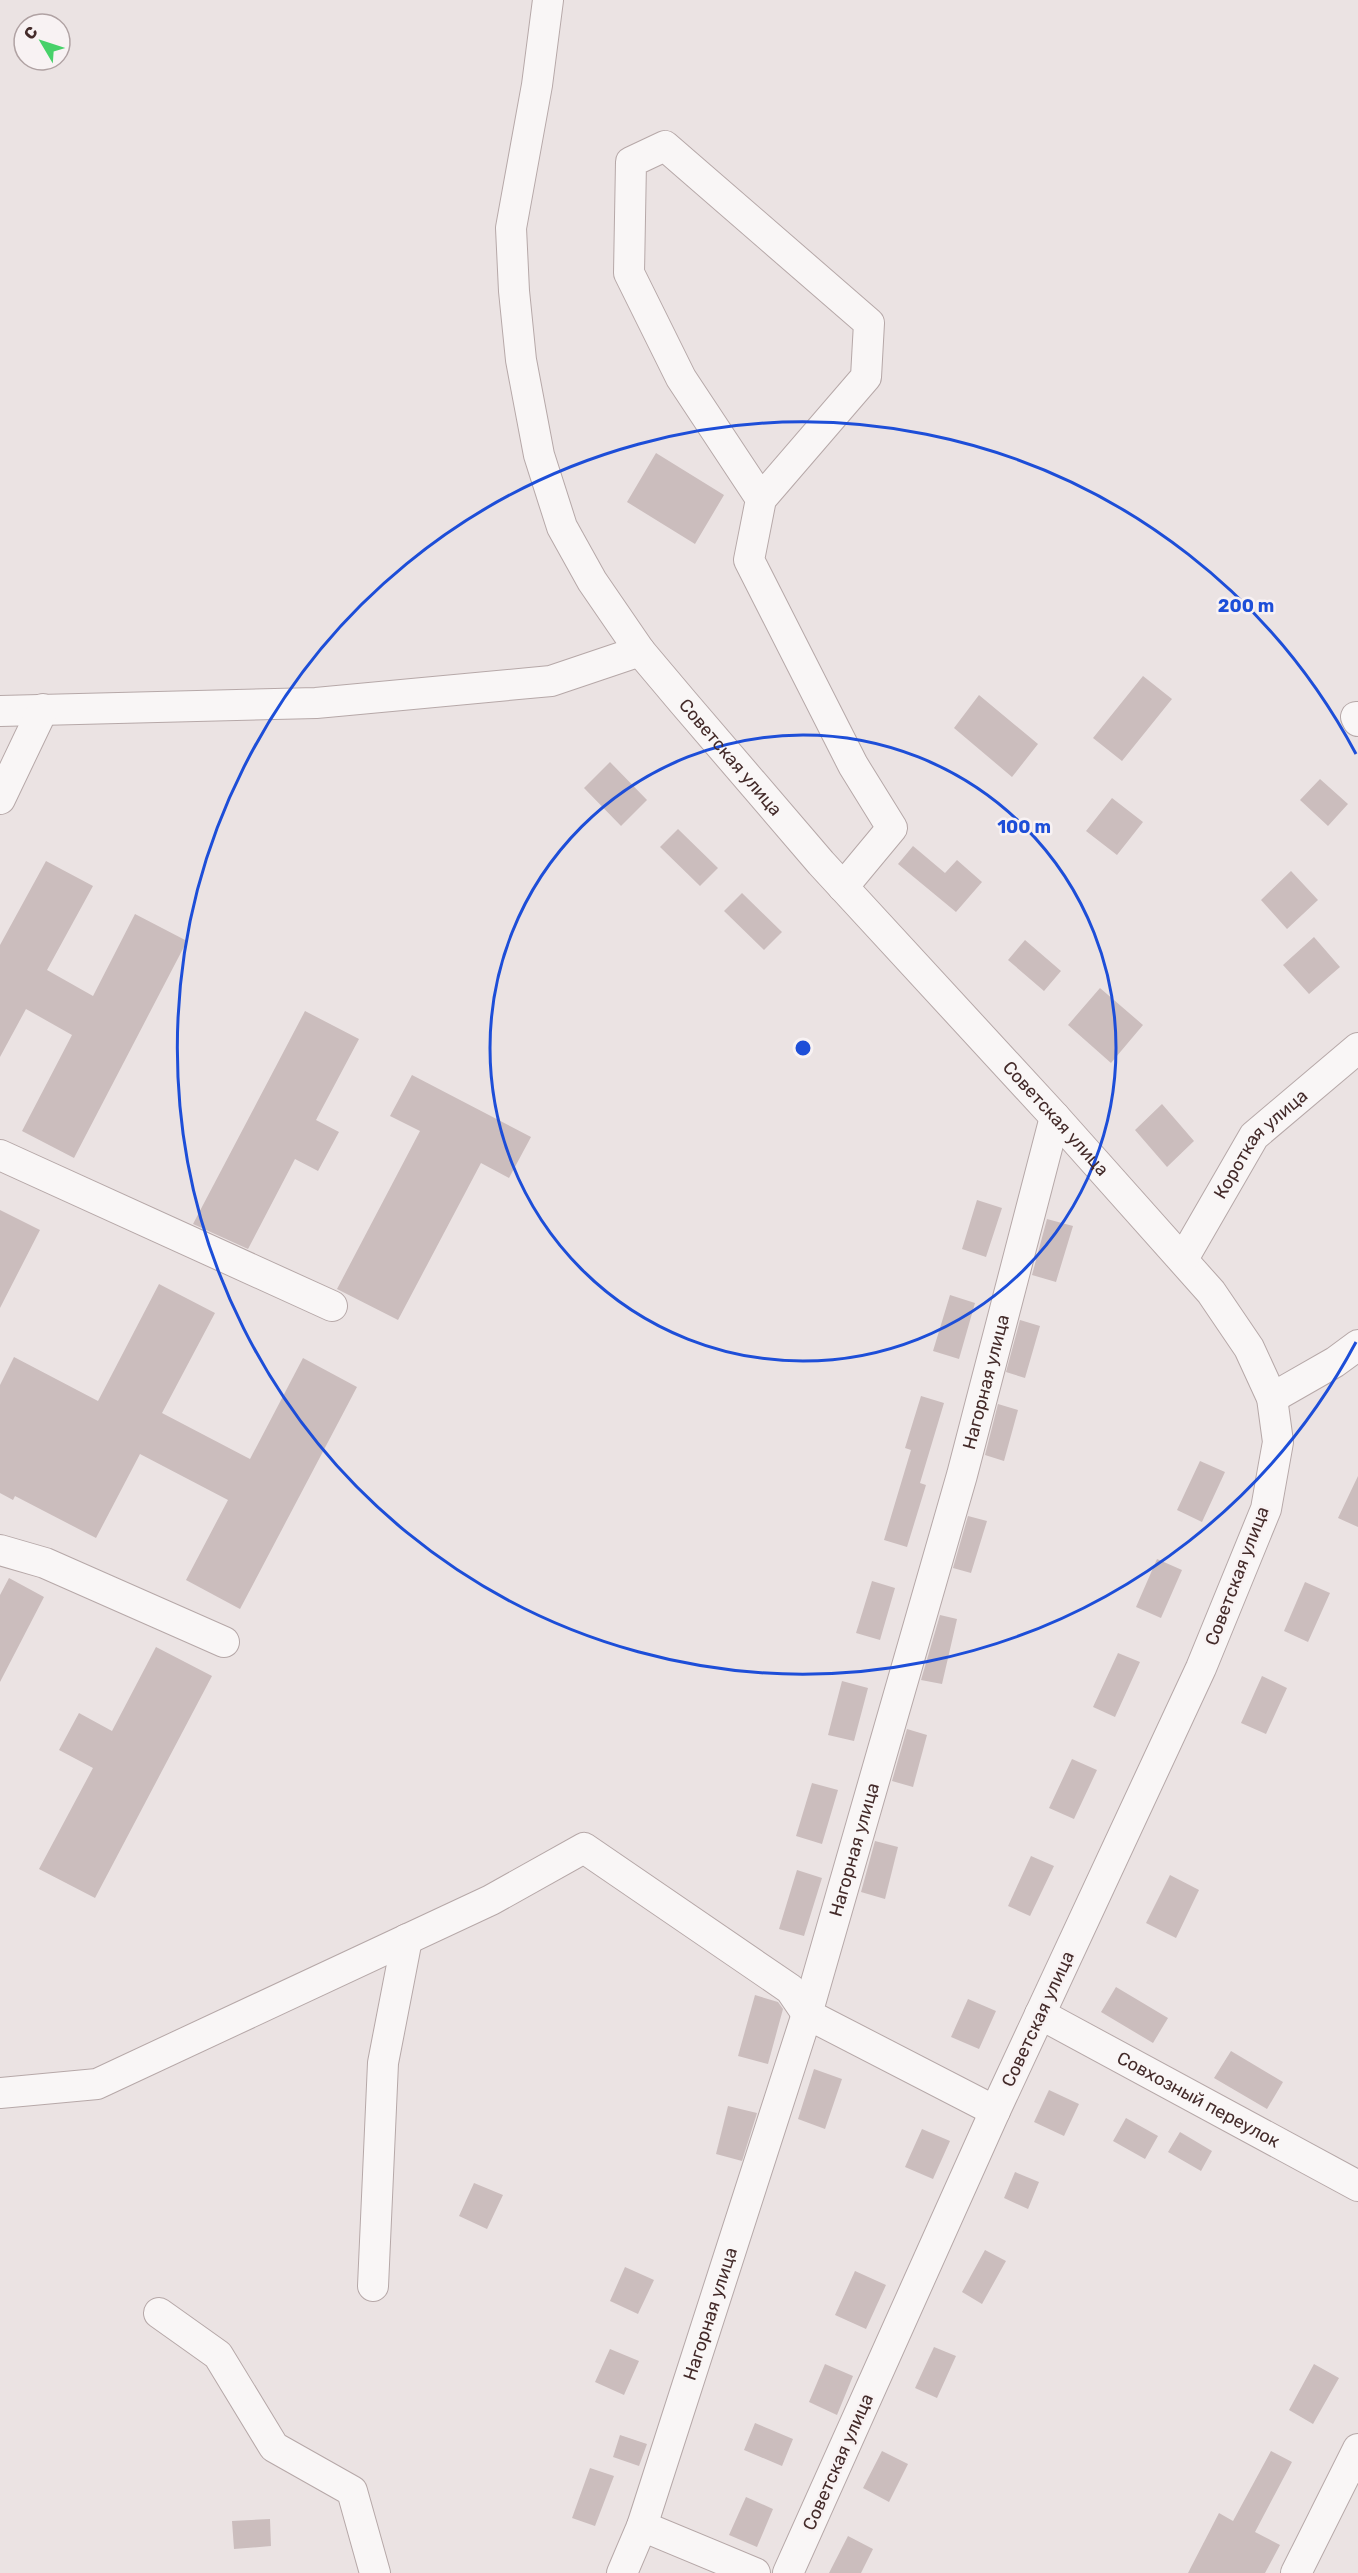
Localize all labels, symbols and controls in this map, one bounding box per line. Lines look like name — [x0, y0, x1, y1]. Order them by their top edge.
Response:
north arrow — [12, 12, 72, 72]
text: С — [20, 23, 42, 43]
text: 200 m — [1218, 595, 1274, 617]
street label: Советская улица — [674, 694, 787, 820]
text: 100 m — [997, 816, 1051, 838]
centre of rings — [793, 1038, 813, 1058]
street label: Советская улица — [998, 1056, 1113, 1180]
street label: Короткая улица — [1209, 1085, 1312, 1203]
street label: Нагорная улица — [958, 1312, 1014, 1452]
street label: Советская улица — [1200, 1503, 1274, 1649]
street label: Нагорная улица — [825, 1780, 884, 1919]
street label: Советская улица — [997, 1948, 1079, 2090]
street label: Совхозный переулок — [1113, 2047, 1284, 2153]
street label: Нагорная улица — [679, 2245, 742, 2383]
street label: Советская улица — [798, 2390, 878, 2534]

